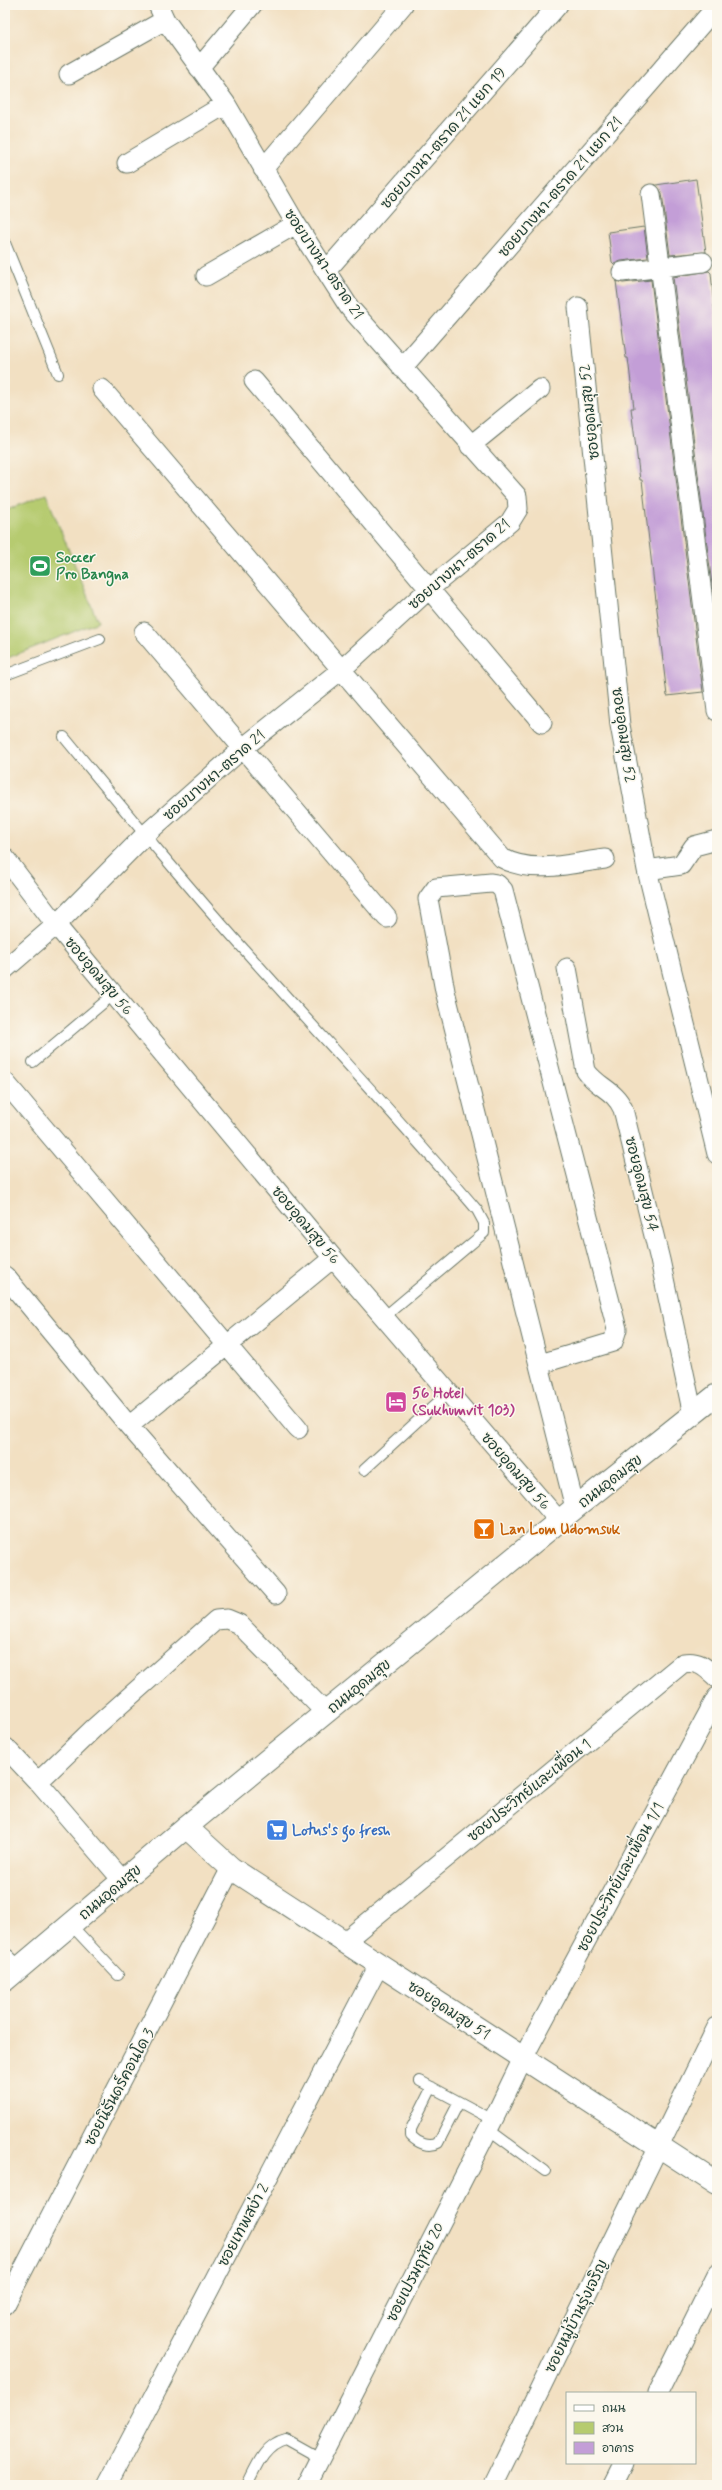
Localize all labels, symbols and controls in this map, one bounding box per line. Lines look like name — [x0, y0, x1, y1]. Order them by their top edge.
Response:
street label: ซอยบางนา-ตราด 21 แยก 19 — [377, 63, 511, 214]
street label: ซอยบางนา-ตราด 21 แยก 21 — [494, 113, 627, 262]
street label: ซอยบางนา-ตราด 21 — [279, 205, 368, 324]
street label: ซอยอุดมสุข 52 — [575, 363, 605, 461]
street label: ซอยบางนา-ตราด 21 — [404, 515, 515, 615]
place label: Soccer Pro Bangna — [56, 548, 129, 587]
sports icon: Soccer Pro Bangna — [27, 553, 53, 579]
street label: ซอยอุดมสุข 52 — [606, 686, 640, 784]
street label: ซอยบางนา-ตราด 21 — [159, 726, 270, 826]
street label: ซอยอุดมสุข 56 — [60, 933, 137, 1020]
street label: ซอยอุดมสุข 54 — [620, 1135, 663, 1234]
street label: ซอยอุดมสุข 56 — [267, 1182, 344, 1269]
place label: 56 Hotel (Sukhumvit 103) — [412, 1384, 515, 1421]
hotel icon: 56 Hotel (Sukhumvit 103) — [383, 1389, 409, 1415]
street label: ซอยอุดมสุข 56 — [476, 1429, 554, 1515]
street label: ถนนอุดมสุข — [574, 1450, 647, 1513]
bar icon: Lan Lom Udomsuk — [471, 1516, 497, 1542]
place label: Lan Lom Udomsuk — [500, 1520, 621, 1540]
street label: ถนนอุดมสุข — [324, 1655, 396, 1719]
street label: ซอยประวิทย์และเพื่อน 1 — [461, 1731, 596, 1847]
street label: ซอยประวิทย์และเพื่อน 1/1 — [569, 1797, 669, 1956]
supermarket icon: Lotus's go fresh — [264, 1817, 290, 1843]
place label: Lotus's go fresh — [292, 1821, 391, 1843]
street label: ถนนอุดมสุข — [75, 1861, 146, 1925]
street label: ซอยอุดมสุข 51 — [403, 1977, 494, 2045]
street label: ซอยนิรันดร์คอนโด 3 — [80, 2024, 159, 2150]
street label: ซอยเทพสง่า 2 — [213, 2180, 274, 2271]
street label: ซอยเปรมฤทัย 20 — [382, 2219, 450, 2326]
street label: ซอยหมู่บ้านรุ่งเจริญ — [540, 2256, 613, 2377]
legend — [566, 2392, 696, 2464]
text: ถนน — [602, 2401, 626, 2417]
text: สวน — [602, 2421, 623, 2437]
text: อาคาร — [602, 2441, 634, 2457]

